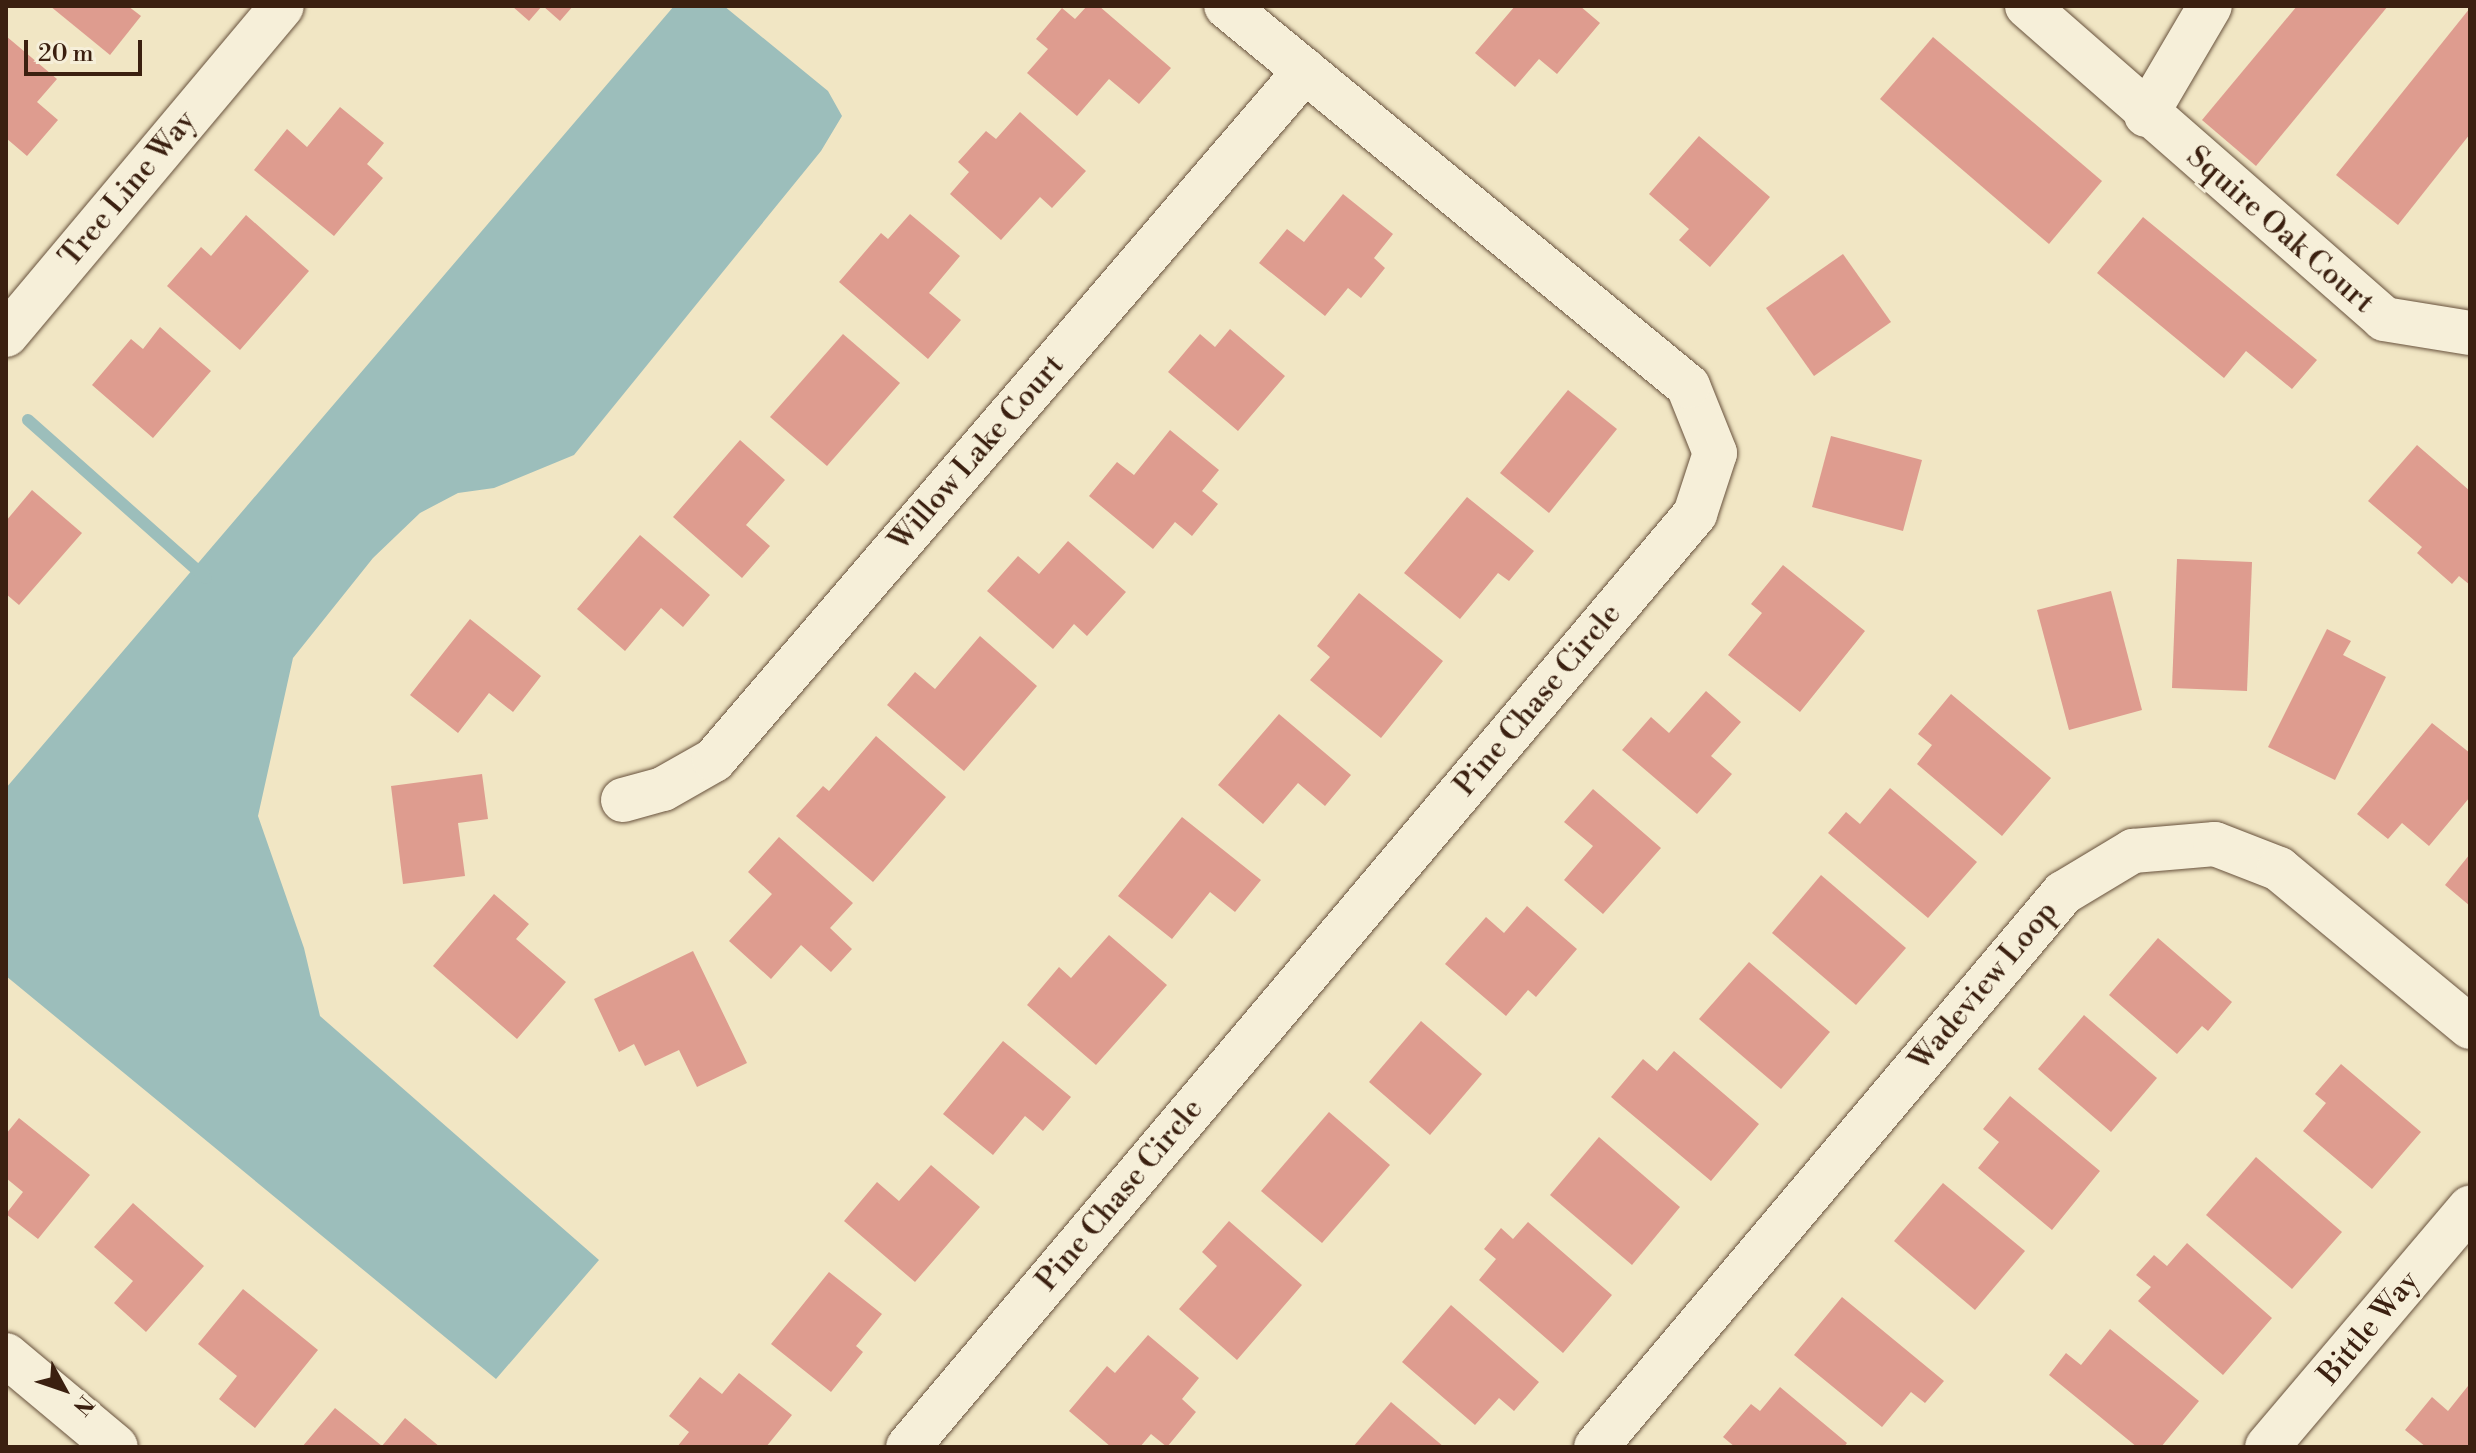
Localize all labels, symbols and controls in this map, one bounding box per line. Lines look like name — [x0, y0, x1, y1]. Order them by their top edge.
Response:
scale bar — [28, 24, 146, 74]
text: 20 m — [38, 39, 94, 69]
street label: Tree Line Way — [52, 104, 204, 274]
street label: Squire Oak Court — [2179, 139, 2381, 321]
street label: Willow Lake Court — [882, 348, 1072, 558]
street label: Pine Chase Circle — [1447, 597, 1629, 803]
street label: Wadeview Loop — [1903, 894, 2065, 1078]
street label: Pine Chase Circle — [1029, 1092, 1211, 1298]
street label: Bittle Way — [2311, 1264, 2427, 1392]
north arrow — [24, 1349, 104, 1429]
text: N — [67, 1389, 99, 1420]

